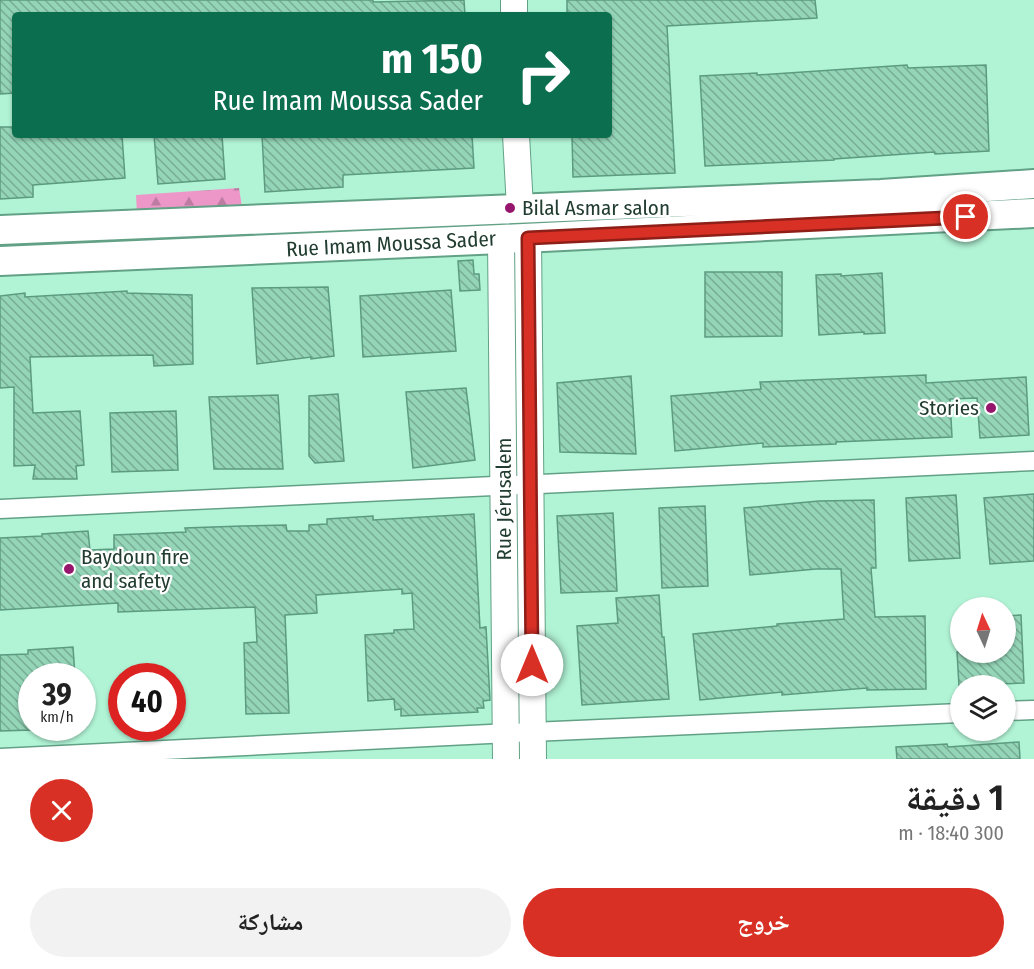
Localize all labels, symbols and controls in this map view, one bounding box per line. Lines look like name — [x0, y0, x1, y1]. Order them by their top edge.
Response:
text: 150 m — [381, 34, 483, 84]
icon: right — [504, 36, 582, 114]
text: Rue Imam Moussa Sader — [213, 85, 483, 117]
pin — [940, 191, 991, 242]
place label: Bilal Asmar salon — [522, 195, 670, 221]
icon: arrive — [949, 200, 982, 233]
marker: Bilal Asmar salon — [503, 201, 517, 215]
street label: Rue Imam Moussa Sader — [285, 225, 497, 262]
place label: Stories — [919, 395, 979, 421]
marker: Stories — [984, 401, 998, 415]
street label: Rue Jérusalem — [491, 437, 517, 561]
place label: Baydoun fire and safety — [81, 544, 189, 594]
marker: Baydoun fire and safety — [62, 562, 76, 576]
north arrow — [950, 597, 1016, 663]
map controls — [950, 597, 1016, 741]
position arrow — [500, 633, 564, 697]
speed limit sign: 40 — [108, 663, 186, 741]
button: layers — [950, 675, 1016, 741]
text: 39 — [42, 677, 72, 713]
text: km/h — [40, 708, 74, 726]
text: 1 دقيقة — [906, 776, 1004, 820]
button: close — [30, 779, 93, 842]
text: 300 m · 18:40 — [898, 821, 1004, 845]
button: مشاركة — [30, 888, 511, 957]
button: خروج — [523, 888, 1004, 957]

